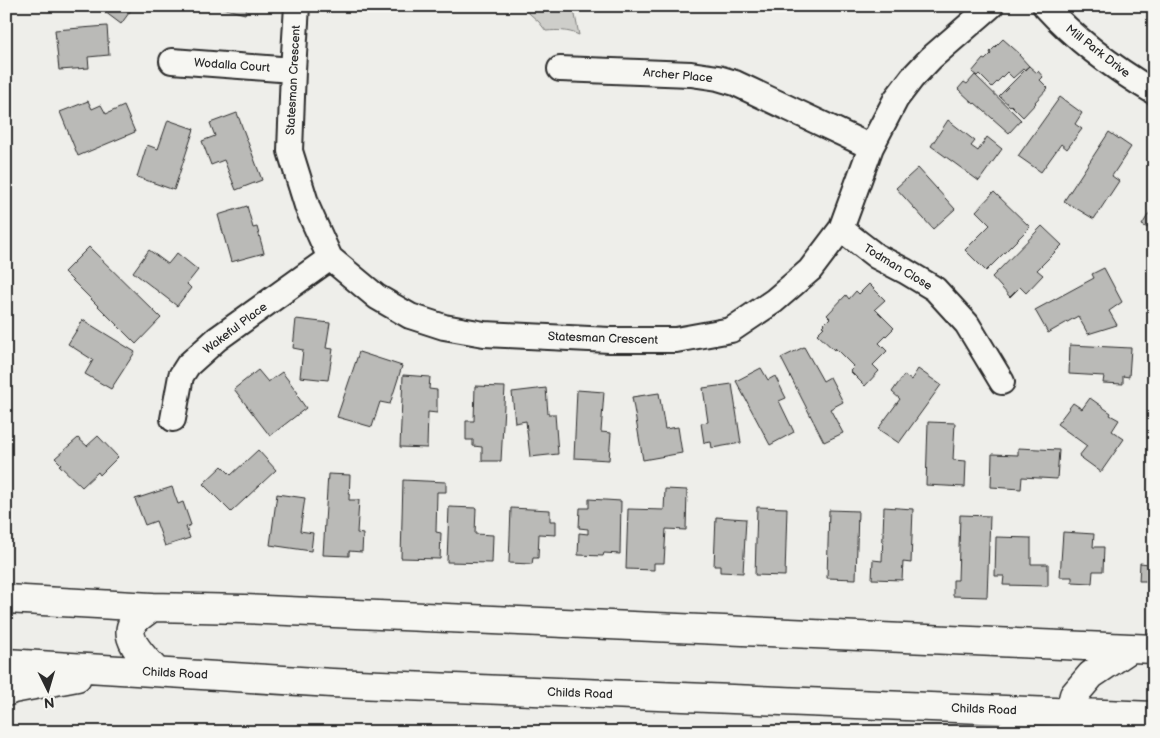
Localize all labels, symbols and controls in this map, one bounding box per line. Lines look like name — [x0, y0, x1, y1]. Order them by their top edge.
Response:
street label: Mill Park Drive — [1063, 22, 1133, 81]
street label: Statesman Crescent — [283, 24, 304, 135]
street label: Wodalla Court — [193, 55, 271, 76]
street label: Archer Place — [643, 65, 713, 86]
street label: Todman Close — [861, 241, 935, 294]
street label: Wakeful Place — [200, 299, 270, 357]
street label: Statesman Crescent — [548, 329, 659, 348]
street label: Childs Road — [142, 664, 208, 683]
north arrow — [22, 666, 72, 716]
street label: Childs Road — [547, 685, 613, 702]
text: N — [43, 694, 55, 711]
street label: Childs Road — [951, 701, 1017, 718]

